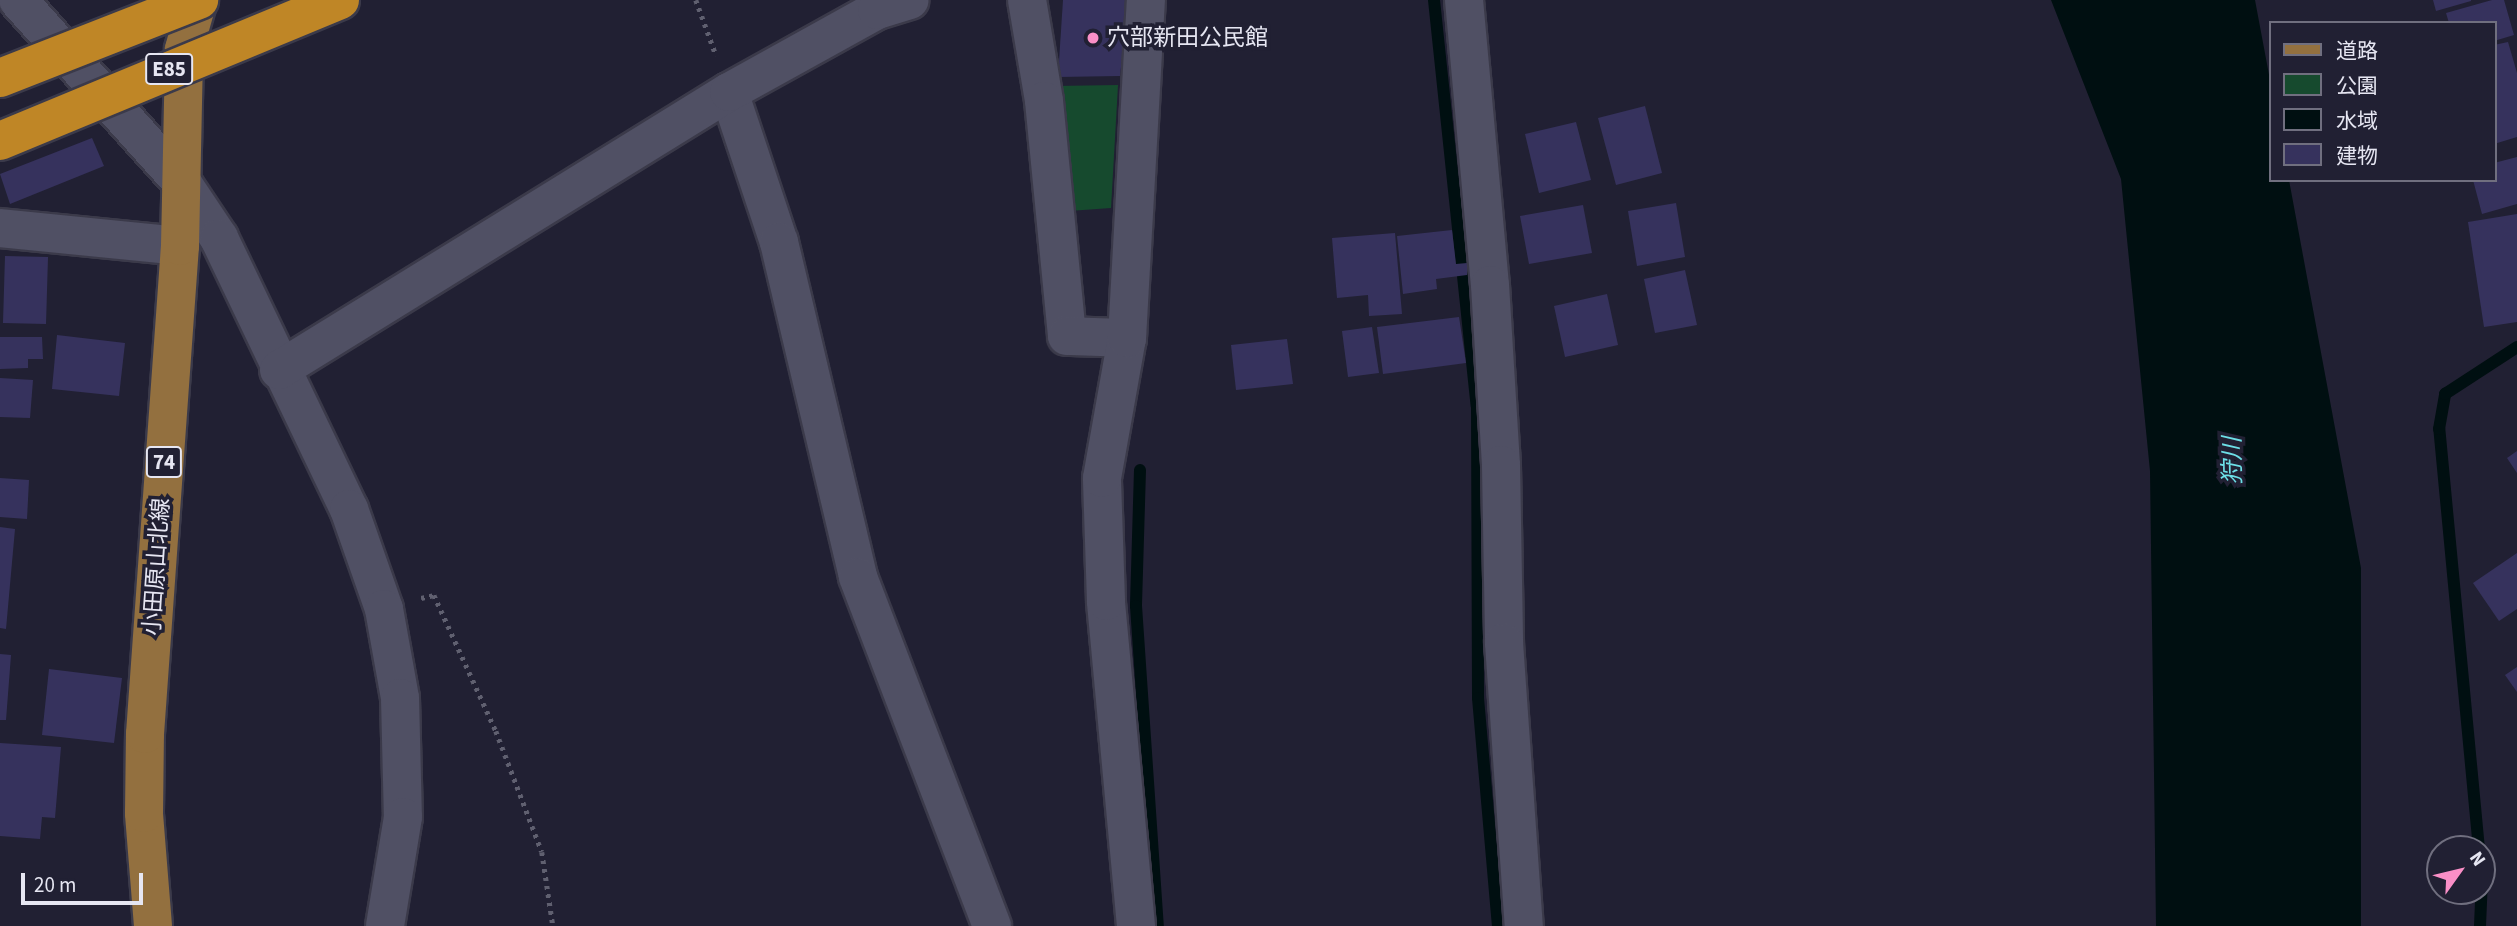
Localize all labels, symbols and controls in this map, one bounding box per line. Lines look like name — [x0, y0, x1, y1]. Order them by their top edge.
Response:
legend — [2268, 21, 2496, 182]
place label: 穴部新田公民館 — [1107, 24, 1268, 52]
marker: 穴部新田公民館 — [1085, 30, 1101, 46]
text: 道路 — [2336, 36, 2378, 66]
road number: E85 — [144, 52, 194, 86]
text: 公園 — [2336, 71, 2378, 101]
text: 水域 — [2336, 106, 2378, 136]
text: 建物 — [2336, 141, 2378, 171]
water label: 狩川 — [2218, 437, 2248, 485]
road number: 74 — [145, 444, 183, 480]
street label: 小田原山北線 — [138, 497, 176, 637]
north arrow — [2426, 835, 2496, 905]
text: N — [2462, 846, 2492, 872]
scale bar — [24, 860, 147, 904]
text: 20 m — [34, 870, 76, 900]

